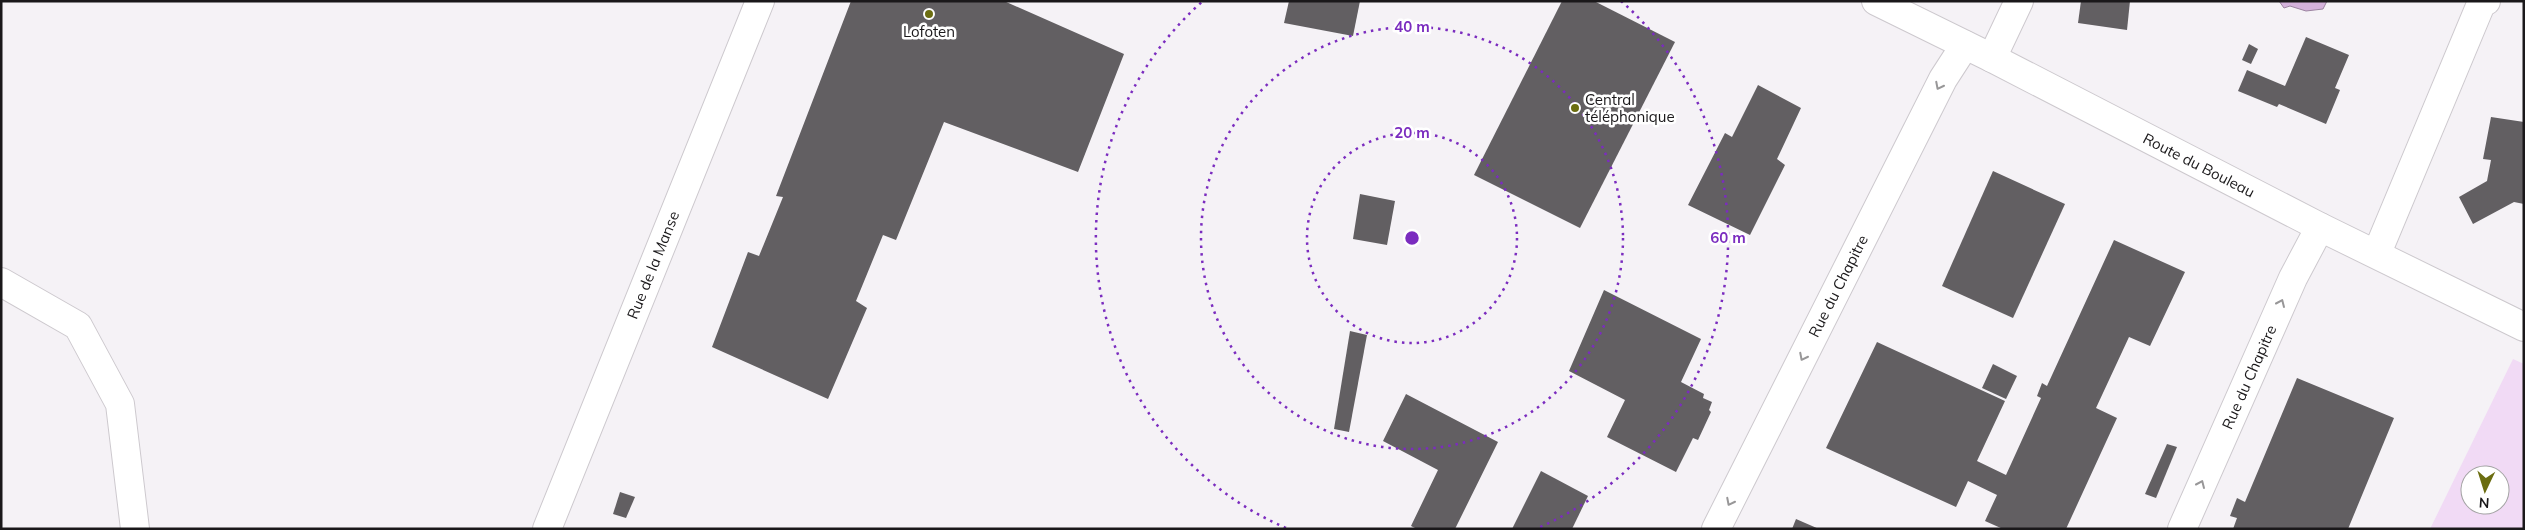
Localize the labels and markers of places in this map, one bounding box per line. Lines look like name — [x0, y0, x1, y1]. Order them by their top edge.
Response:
marker: Lofoten — [923, 8, 935, 20]
place label: Lofoten — [903, 22, 955, 41]
place label: Central téléphonique — [1585, 90, 1675, 126]
marker: Central téléphonique — [1569, 102, 1581, 114]
centre of rings — [1403, 229, 1421, 247]

